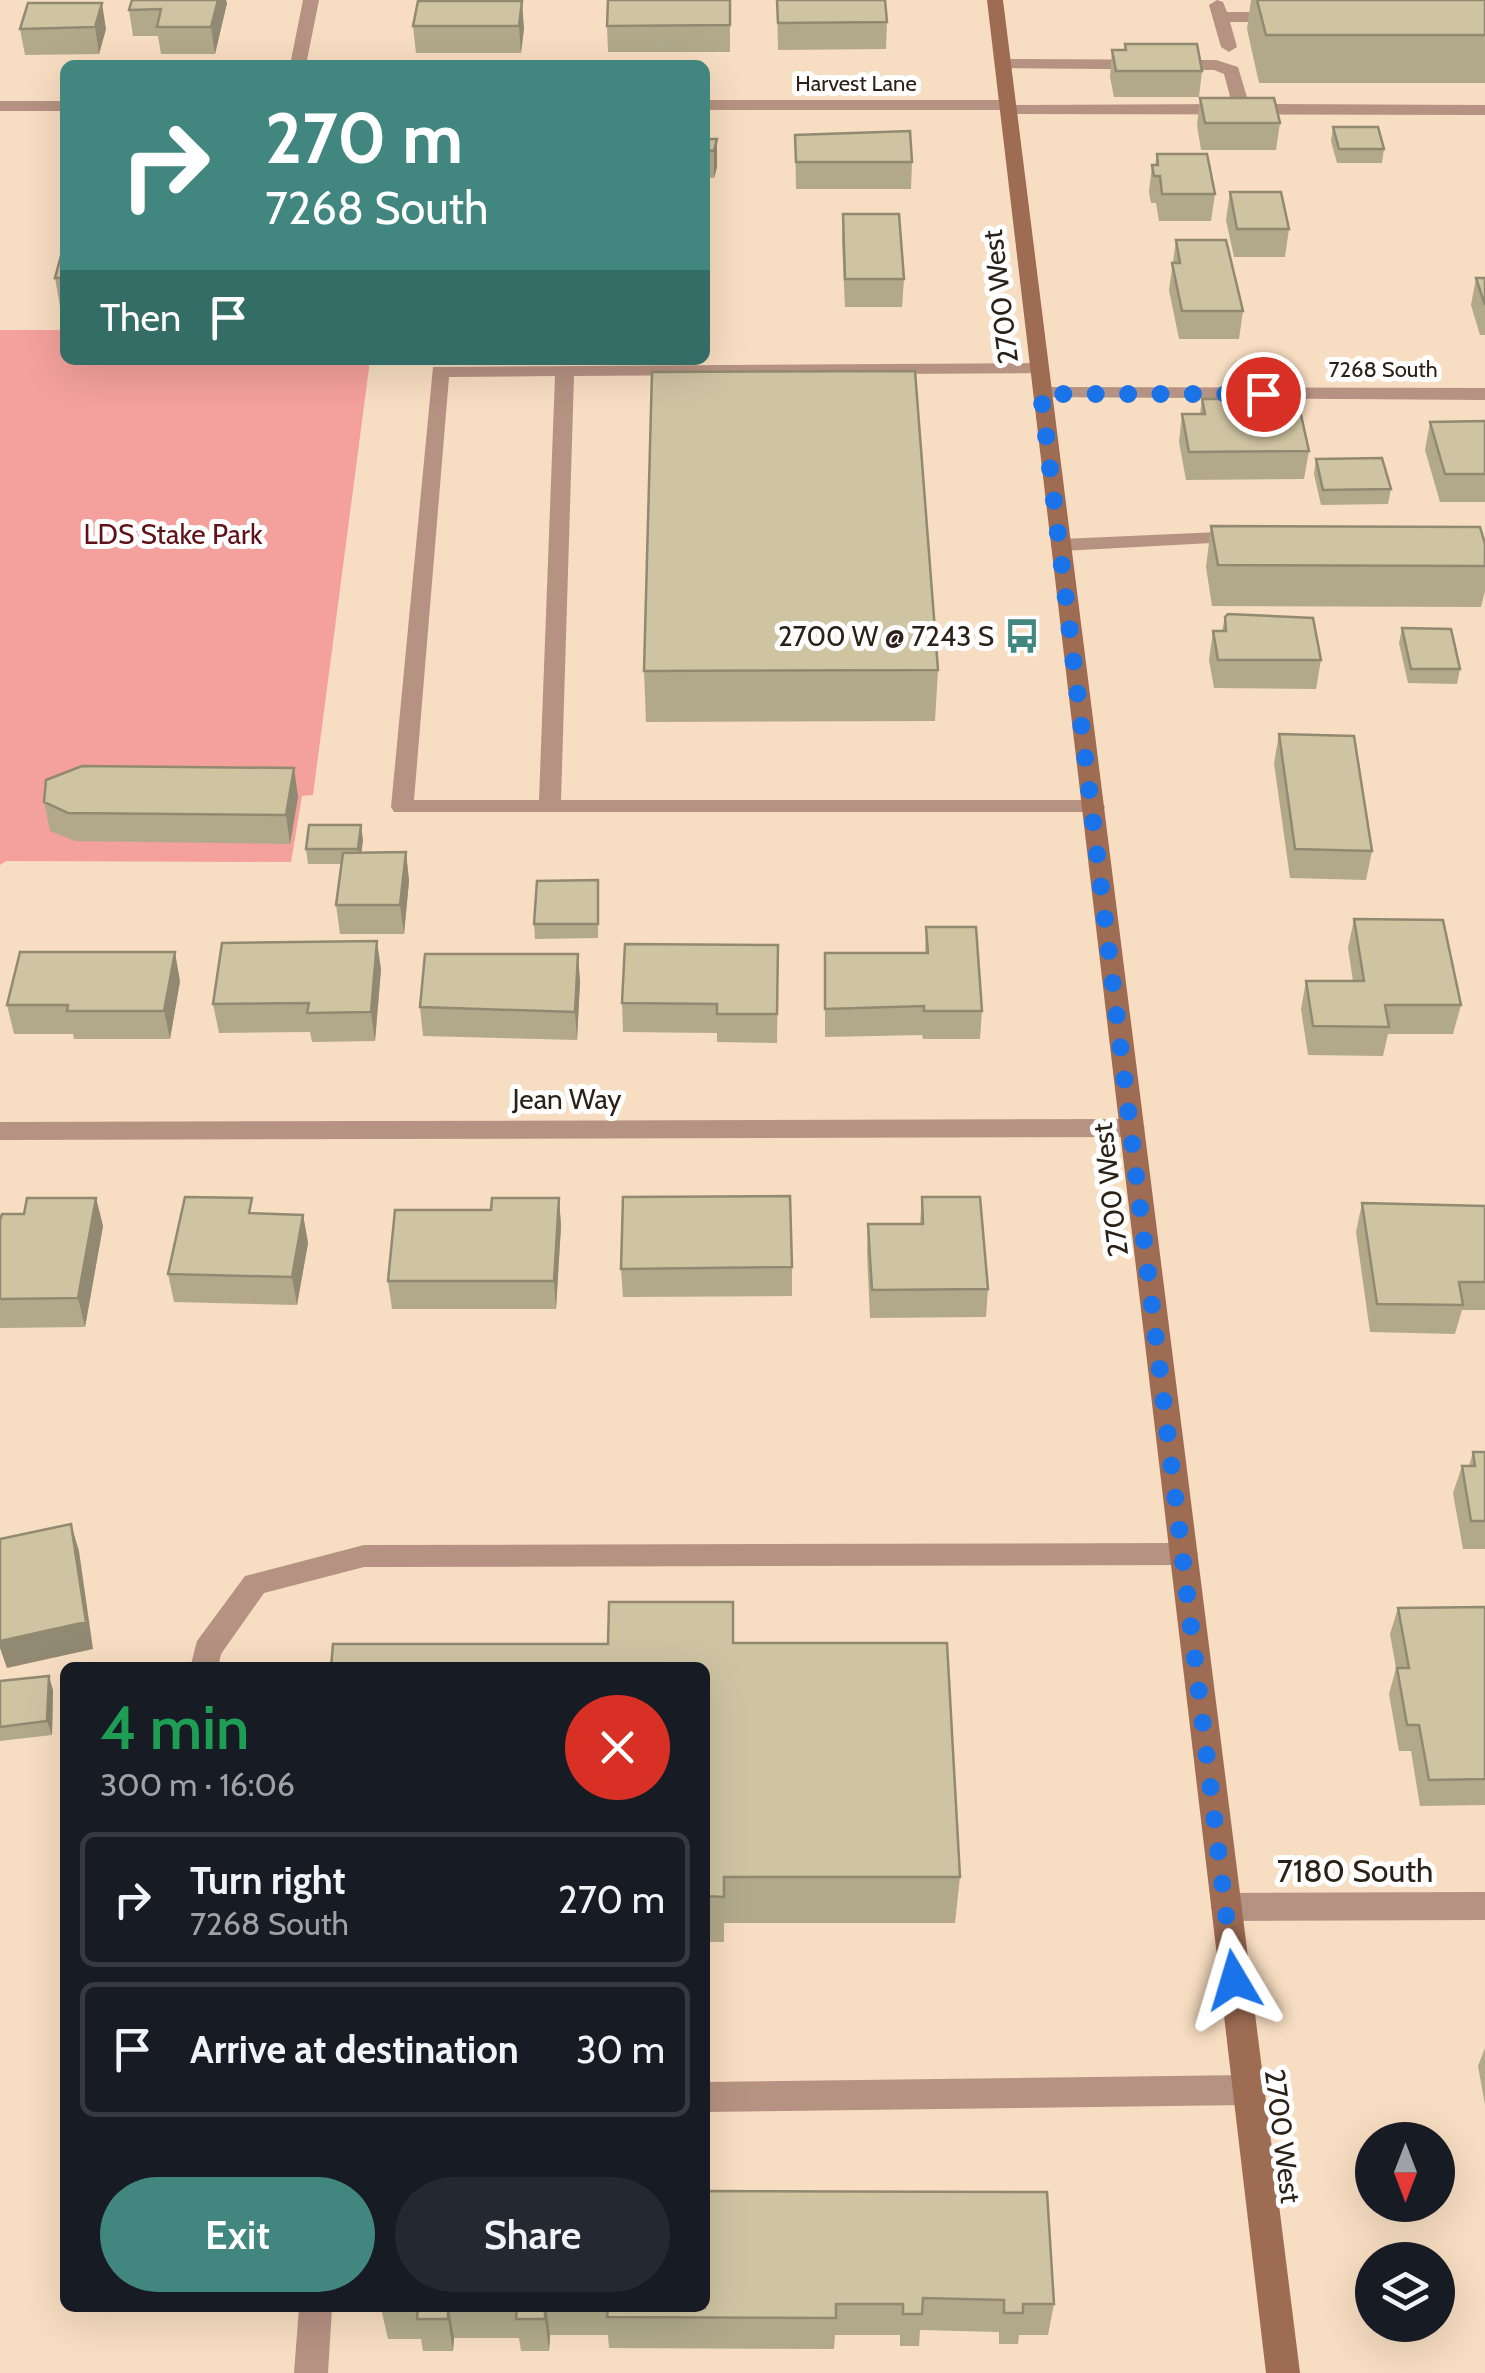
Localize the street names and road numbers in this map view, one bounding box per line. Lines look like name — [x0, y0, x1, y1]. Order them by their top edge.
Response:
street label: Harvest Lane — [795, 70, 917, 97]
street label: 2700 West — [975, 228, 1025, 366]
street label: 7268 South — [1328, 356, 1438, 383]
street label: Jean Way — [512, 1082, 621, 1116]
street label: 2700 West — [1085, 1121, 1135, 1259]
street label: 7180 South — [1277, 1851, 1433, 1890]
street label: 2700 West — [1258, 2067, 1308, 2205]

